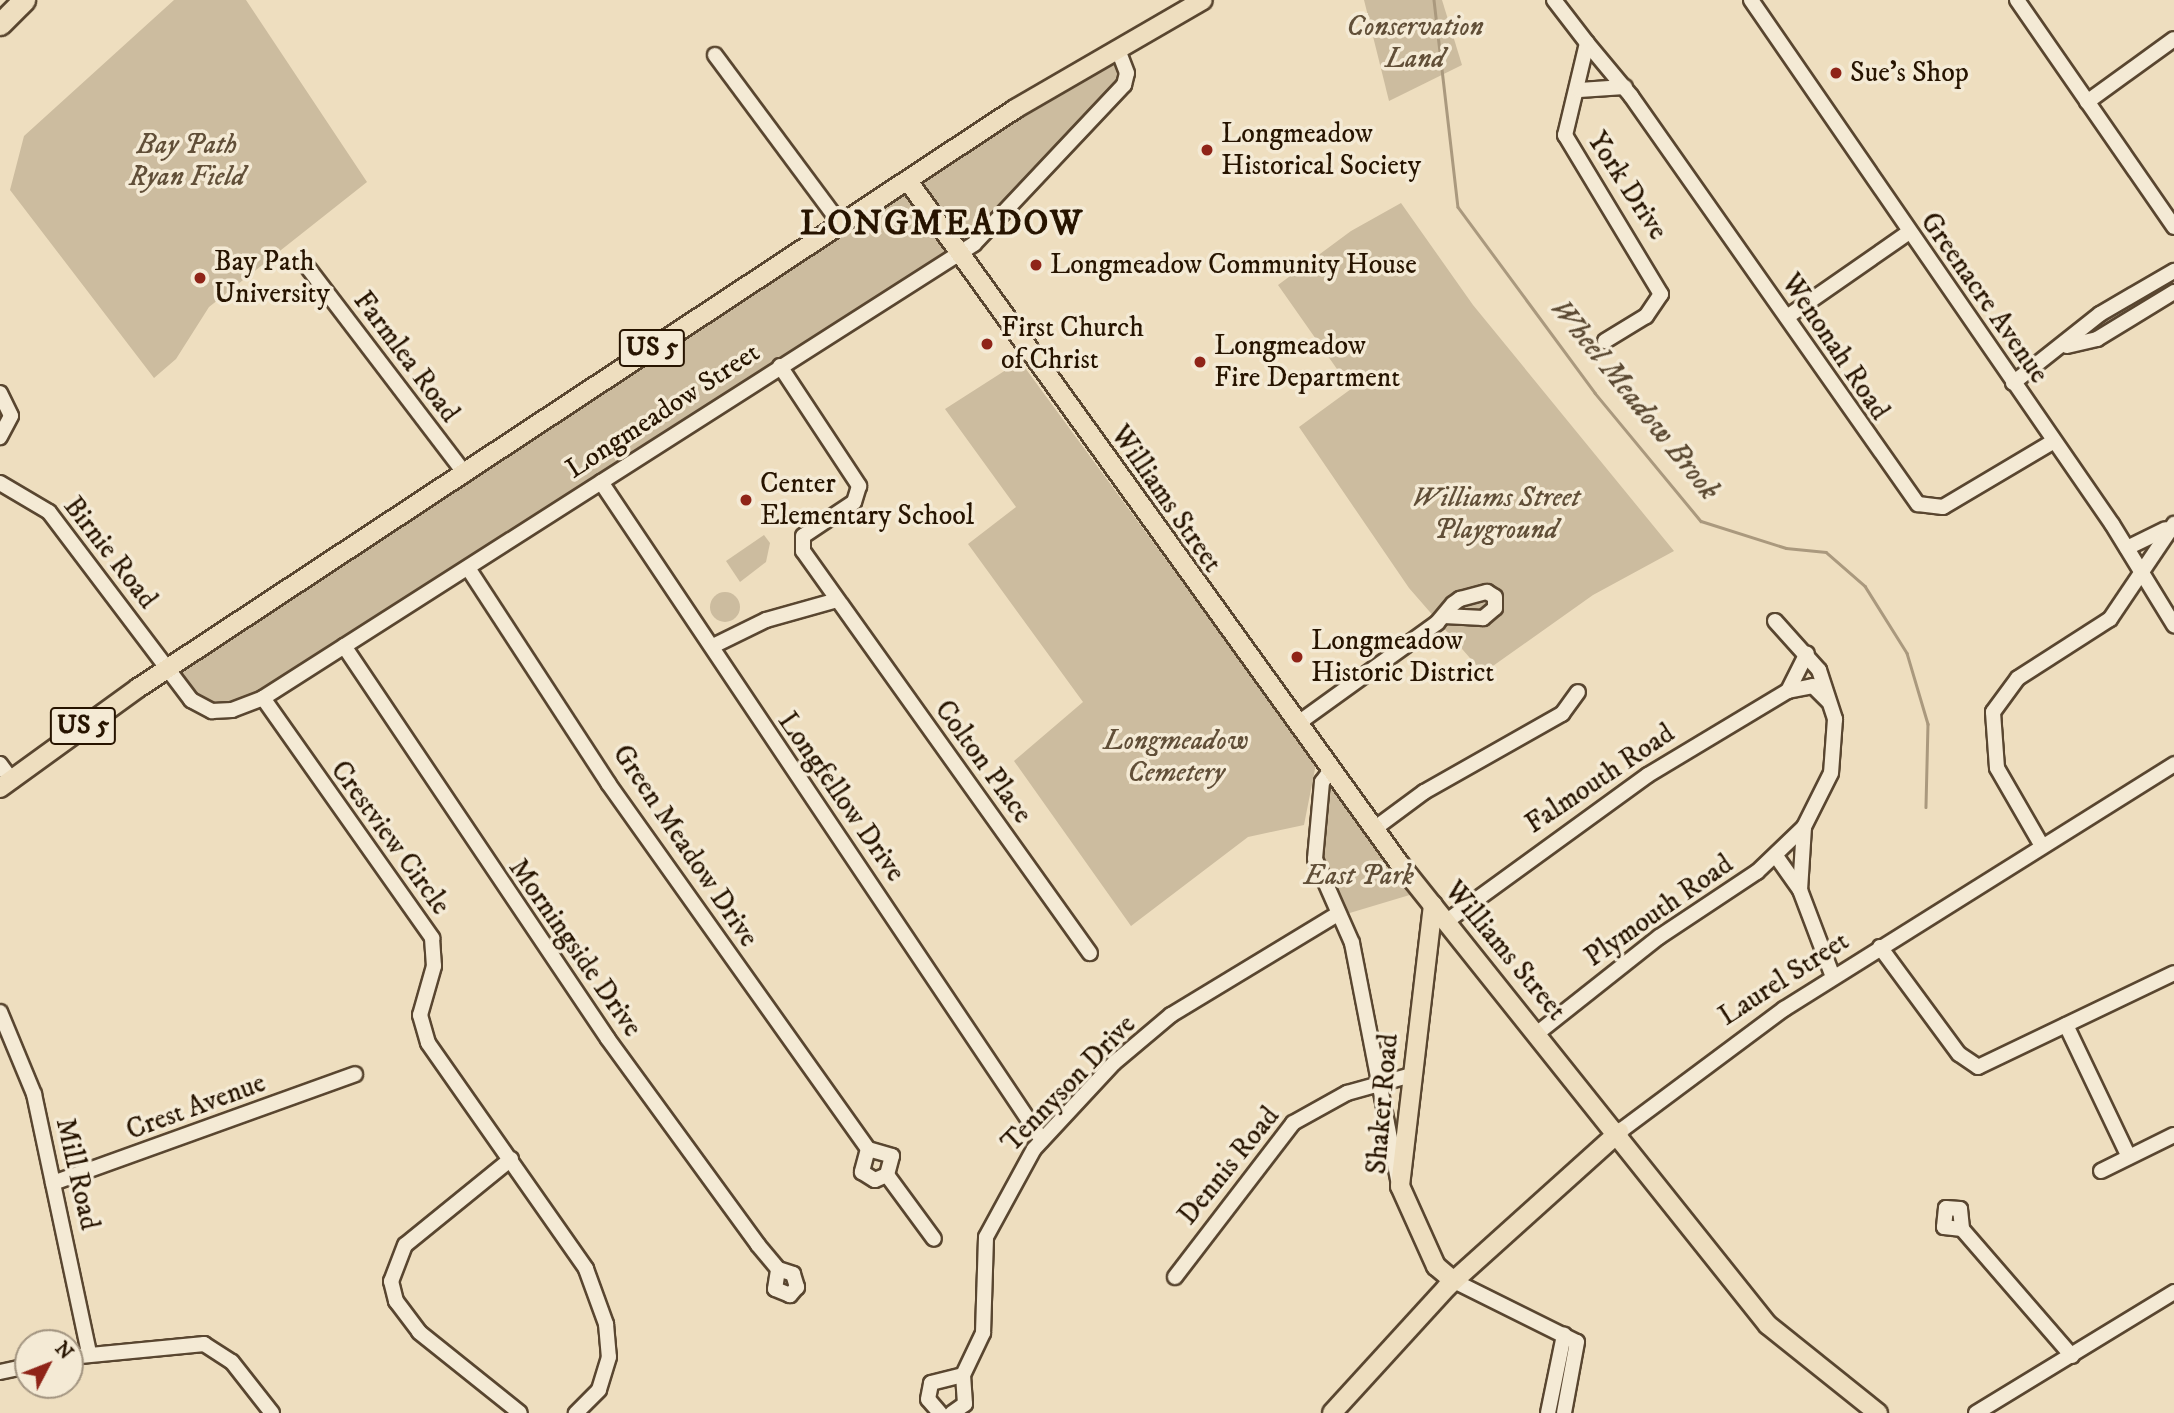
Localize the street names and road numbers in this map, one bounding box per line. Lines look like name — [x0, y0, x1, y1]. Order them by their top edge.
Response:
street label: York Drive — [1580, 126, 1674, 246]
street label: Greenacre Avenue — [1913, 206, 2055, 390]
street label: Wenonah Road — [1774, 267, 1896, 427]
street label: Farmlea Road — [346, 285, 466, 429]
road number: US 5 — [619, 326, 685, 370]
street label: Longmeadow Street — [560, 336, 766, 486]
street label: Williams Street — [1103, 419, 1229, 579]
street label: Birnie Road — [56, 490, 164, 616]
street label: Colton Place — [927, 694, 1039, 830]
road number: US 5 — [50, 704, 116, 748]
street label: Longfellow Drive — [770, 706, 912, 888]
street label: Falmouth Road — [1519, 717, 1681, 841]
street label: Green Meadow Drive — [605, 739, 765, 953]
street label: Crestview Circle — [323, 755, 457, 921]
street label: Plymouth Road — [1578, 848, 1740, 974]
street label: Morningside Drive — [501, 852, 649, 1044]
street label: Williams Street — [1437, 875, 1573, 1027]
street label: Laurel Street — [1713, 925, 1855, 1033]
street label: Tennyson Drive — [995, 1008, 1143, 1160]
street label: Shaker Road — [1360, 1032, 1406, 1176]
street label: Crest Avenue — [122, 1066, 270, 1148]
street label: Dennis Road — [1171, 1100, 1287, 1232]
street label: Mill Road — [48, 1115, 106, 1233]

